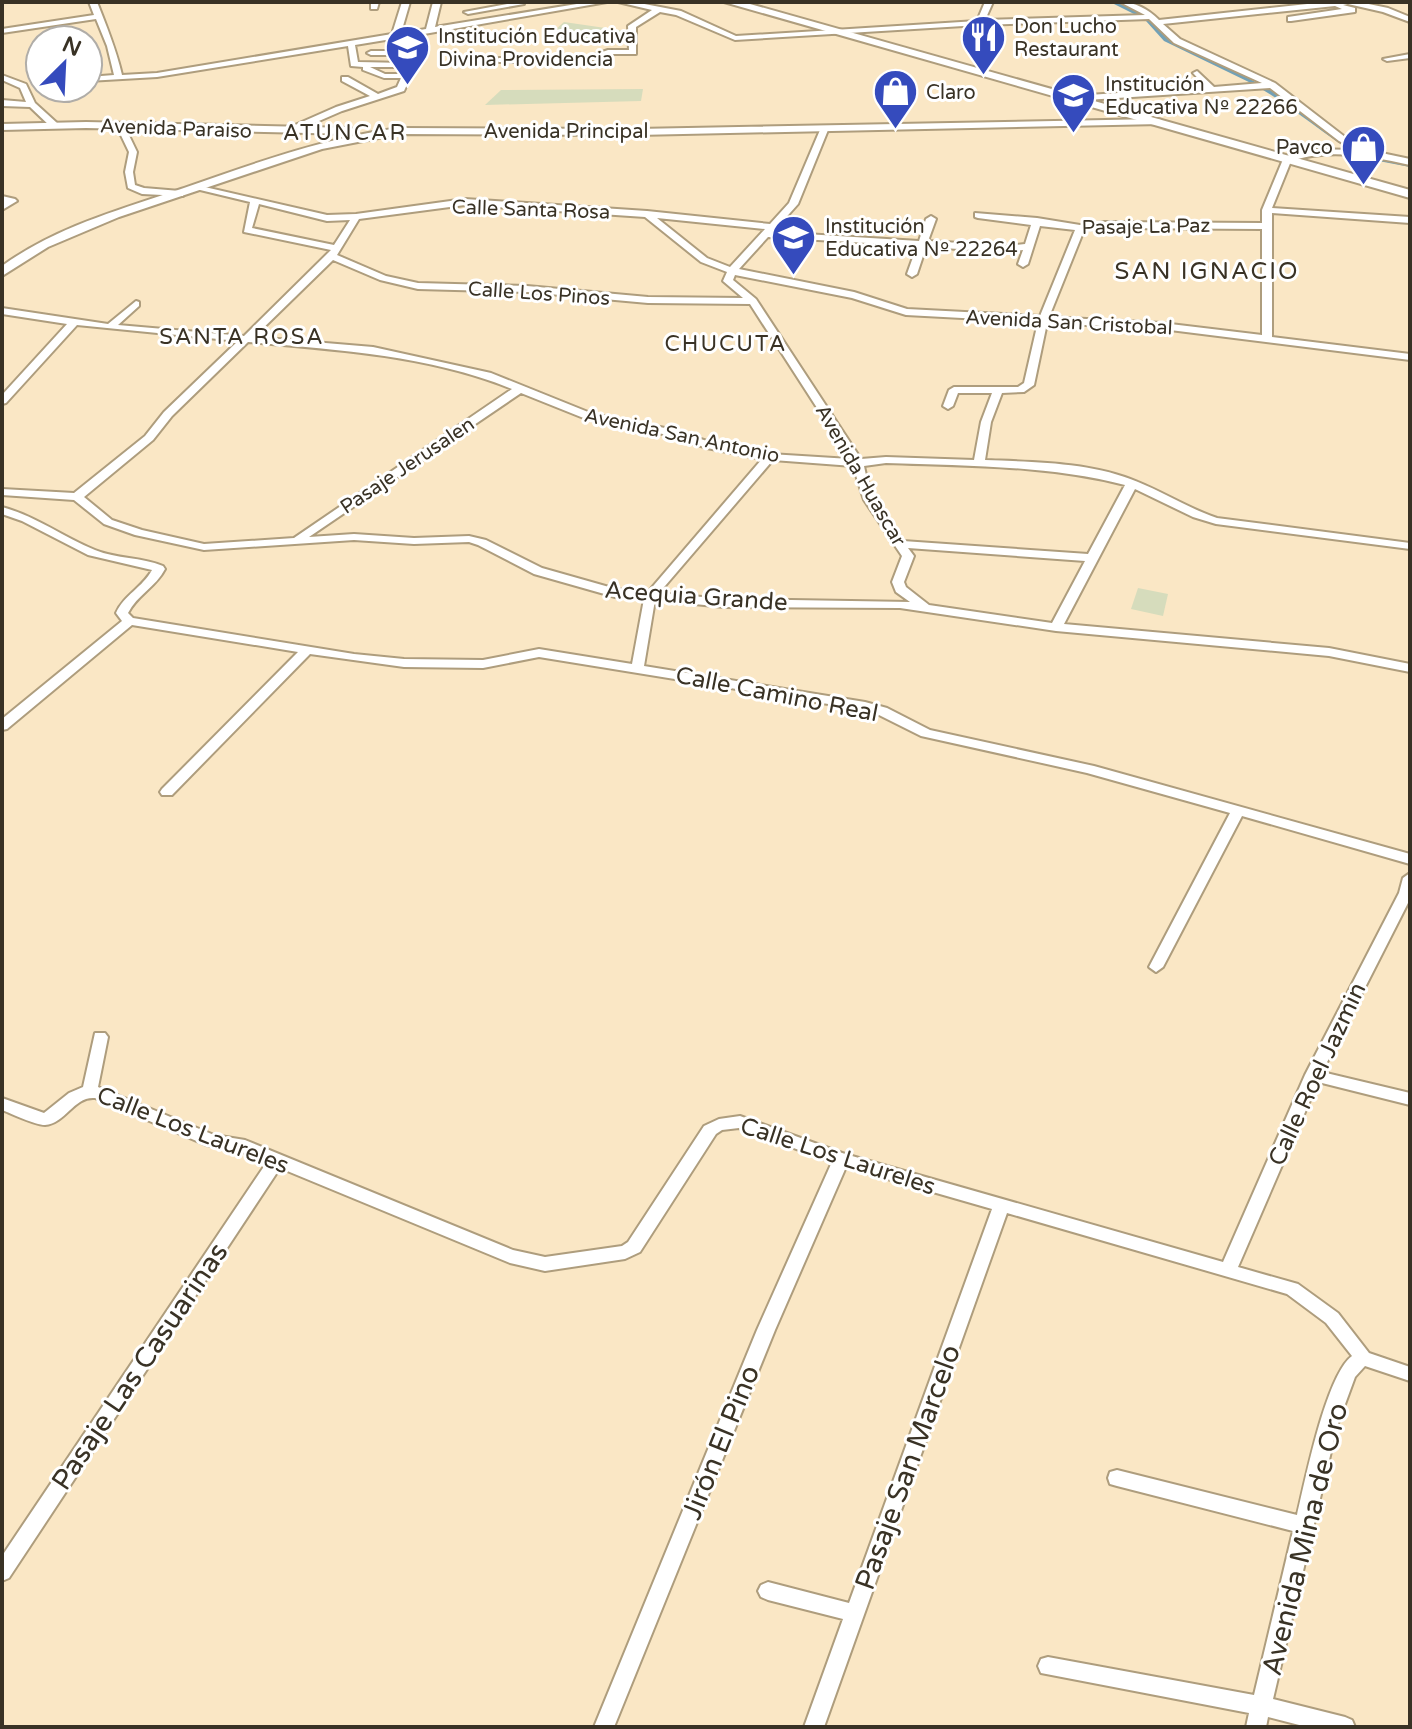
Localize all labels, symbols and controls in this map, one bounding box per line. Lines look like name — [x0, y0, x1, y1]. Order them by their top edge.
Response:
restaurant icon: Don Lucho Restaurant — [959, 13, 1007, 76]
place label: Don Lucho Restaurant — [1014, 15, 1119, 62]
north arrow — [24, 24, 104, 104]
school or university icon: Institución Educativa Divina Providencia — [383, 24, 431, 87]
place label: Institución Educativa Divina Providencia — [438, 25, 636, 72]
text: N — [58, 31, 85, 62]
shop icon: Claro — [871, 68, 919, 131]
school or university icon: Institución Educativa Nº 22266 — [1050, 72, 1098, 135]
place label: Institución Educativa Nº 22266 — [1105, 73, 1298, 120]
place label: Claro — [926, 81, 976, 105]
street label: Avenida Paraiso — [100, 114, 252, 144]
district label: ATUNCAR — [283, 120, 407, 146]
street label: Avenida Principal — [484, 120, 648, 144]
shop icon: Pavco — [1340, 123, 1388, 186]
place label: Pavco — [1276, 136, 1333, 160]
street label: Calle Santa Rosa — [451, 195, 611, 225]
school or university icon: Institución Educativa Nº 22264 — [770, 213, 818, 276]
street label: Pasaje La Paz — [1081, 214, 1211, 240]
place label: Institución Educativa Nº 22264 — [825, 215, 1018, 262]
district label: SAN IGNACIO — [1114, 257, 1300, 286]
street label: Calle Los Pinos — [467, 277, 611, 311]
street label: Avenida San Cristobal — [965, 306, 1173, 340]
district label: SANTA ROSA — [159, 324, 325, 350]
district label: CHUCUTA — [665, 331, 788, 357]
street label: Avenida Huascar — [810, 400, 911, 551]
street label: Avenida San Antonio — [582, 404, 782, 468]
street label: Pasaje Jerusalen — [336, 412, 479, 520]
street label: Acequia Grande — [603, 576, 789, 617]
street label: Calle Camino Real — [673, 661, 881, 728]
street label: Calle Roel Jazmin — [1262, 978, 1373, 1170]
street label: Calle Los Laureles — [93, 1080, 293, 1180]
street label: Calle Los Laureles — [737, 1111, 939, 1202]
street label: Pasaje Las Casuarinas — [44, 1236, 235, 1497]
street label: Pasaje San Marcelo — [848, 1340, 968, 1595]
street label: Jirón El Pino — [675, 1360, 767, 1525]
street label: Avenida Mina de Oro — [1255, 1400, 1355, 1679]

